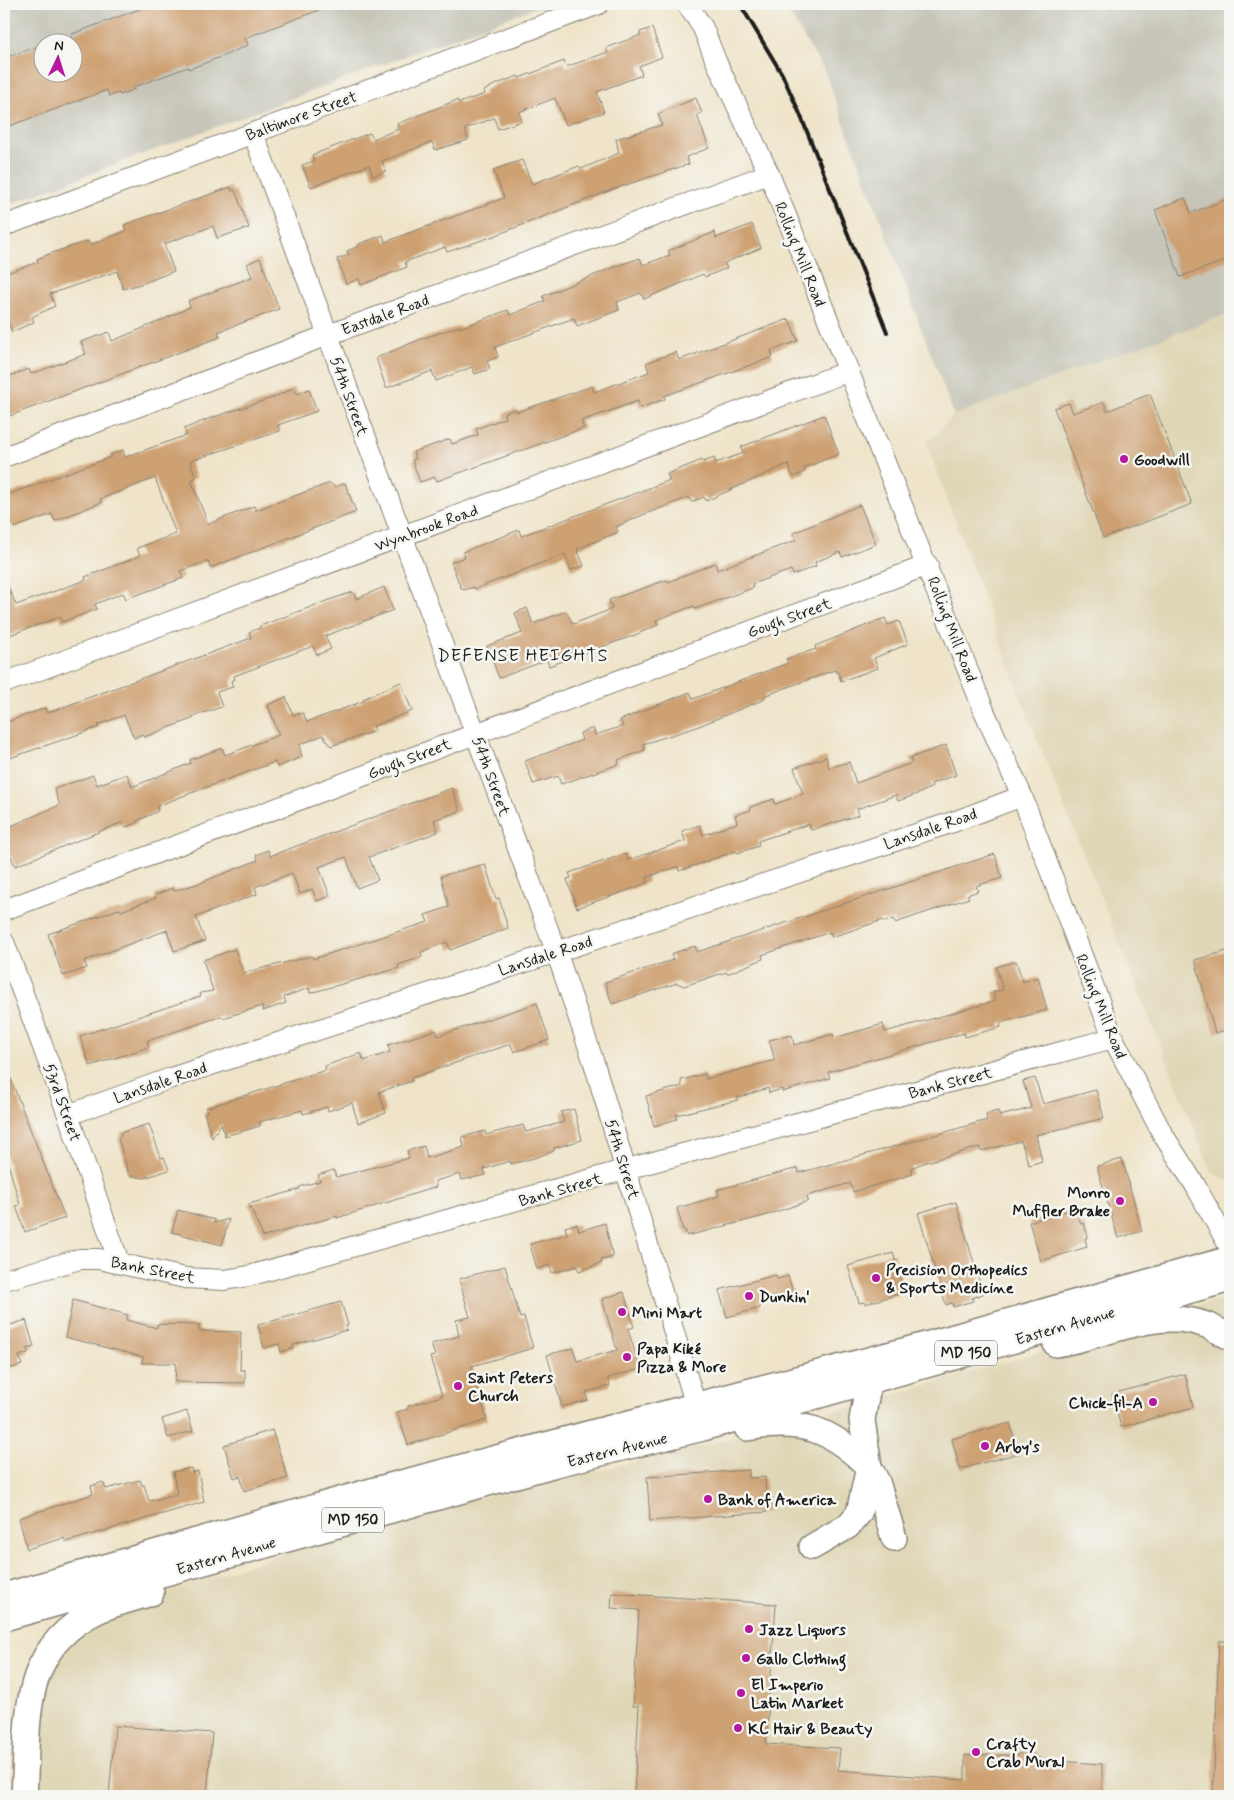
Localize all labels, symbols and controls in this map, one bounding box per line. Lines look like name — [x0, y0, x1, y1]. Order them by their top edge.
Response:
north arrow — [32, 32, 82, 82]
text: N — [54, 37, 64, 55]
street label: Baltimore Street — [243, 86, 360, 146]
street label: Rolling Mill Road — [768, 199, 830, 310]
street label: Eastdale Road — [339, 290, 432, 341]
street label: 54th Street — [325, 354, 373, 440]
place label: Goodwill — [1134, 450, 1190, 471]
marker: Goodwill — [1118, 453, 1130, 465]
street label: Wynbrook Road — [372, 500, 481, 557]
street label: Rolling Mill Road — [921, 574, 981, 686]
street label: Gough Street — [745, 593, 835, 644]
district label: DEFENSE HEIGHTS — [437, 644, 609, 668]
street label: Gough Street — [365, 734, 455, 786]
street label: 54th Street — [467, 734, 515, 820]
street label: Lansdale Road — [881, 804, 980, 855]
street label: Lansdale Road — [496, 931, 595, 981]
street label: Rolling Mill Road — [1069, 951, 1131, 1062]
street label: Lansdale Road — [111, 1058, 210, 1109]
street label: 53rd Street — [38, 1060, 86, 1145]
street label: Bank Street — [906, 1062, 995, 1105]
street label: 54th Street — [599, 1117, 644, 1203]
street label: Bank Street — [516, 1168, 605, 1212]
place label: Monro Muffler Brake — [1013, 1183, 1110, 1222]
marker: Monro Muffler Brake — [1114, 1195, 1126, 1207]
street label: Bank Street — [109, 1252, 197, 1289]
place label: Precision Orthopedics & Sports Medicine — [886, 1260, 1028, 1299]
marker: Precision Orthopedics & Sports Medicine — [870, 1272, 882, 1284]
place label: Dunkin' — [759, 1287, 810, 1308]
marker: Dunkin' — [743, 1290, 755, 1302]
street label: Eastern Avenue — [1013, 1302, 1118, 1351]
place label: Mini Mart — [632, 1303, 702, 1324]
marker: Mini Mart — [616, 1306, 628, 1318]
place label: Papa Kiké Pizza & More — [637, 1339, 727, 1378]
road number: MD 150 — [935, 1340, 997, 1366]
marker: Papa Kiké Pizza & More — [621, 1351, 633, 1363]
place label: Saint Peters Church — [468, 1368, 554, 1407]
marker: Saint Peters Church — [452, 1380, 464, 1392]
place label: Chick-fil-A — [1069, 1393, 1143, 1414]
marker: Chick-fil-A — [1147, 1396, 1159, 1408]
street label: Eastern Avenue — [565, 1428, 670, 1473]
place label: Arby's — [995, 1437, 1041, 1458]
marker: Arby's — [979, 1440, 991, 1452]
place label: Bank of America — [718, 1490, 836, 1511]
marker: Bank of America — [702, 1493, 714, 1505]
road number: MD 150 — [322, 1508, 384, 1532]
street label: Eastern Avenue — [174, 1532, 279, 1581]
place label: Jazz Liquors — [759, 1620, 847, 1641]
marker: Jazz Liquors — [743, 1623, 755, 1635]
place label: Gallo Clothing — [756, 1649, 846, 1672]
marker: Gallo Clothing — [740, 1652, 752, 1664]
place label: El Imperio Latin Market — [751, 1675, 843, 1714]
marker: El Imperio Latin Market — [735, 1687, 747, 1699]
place label: KC Hair & Beauty — [748, 1719, 872, 1740]
marker: KC Hair & Beauty — [732, 1722, 744, 1734]
place label: Crafty Crab Mural — [986, 1734, 1064, 1773]
marker: Crafty Crab Mural — [970, 1746, 982, 1758]

